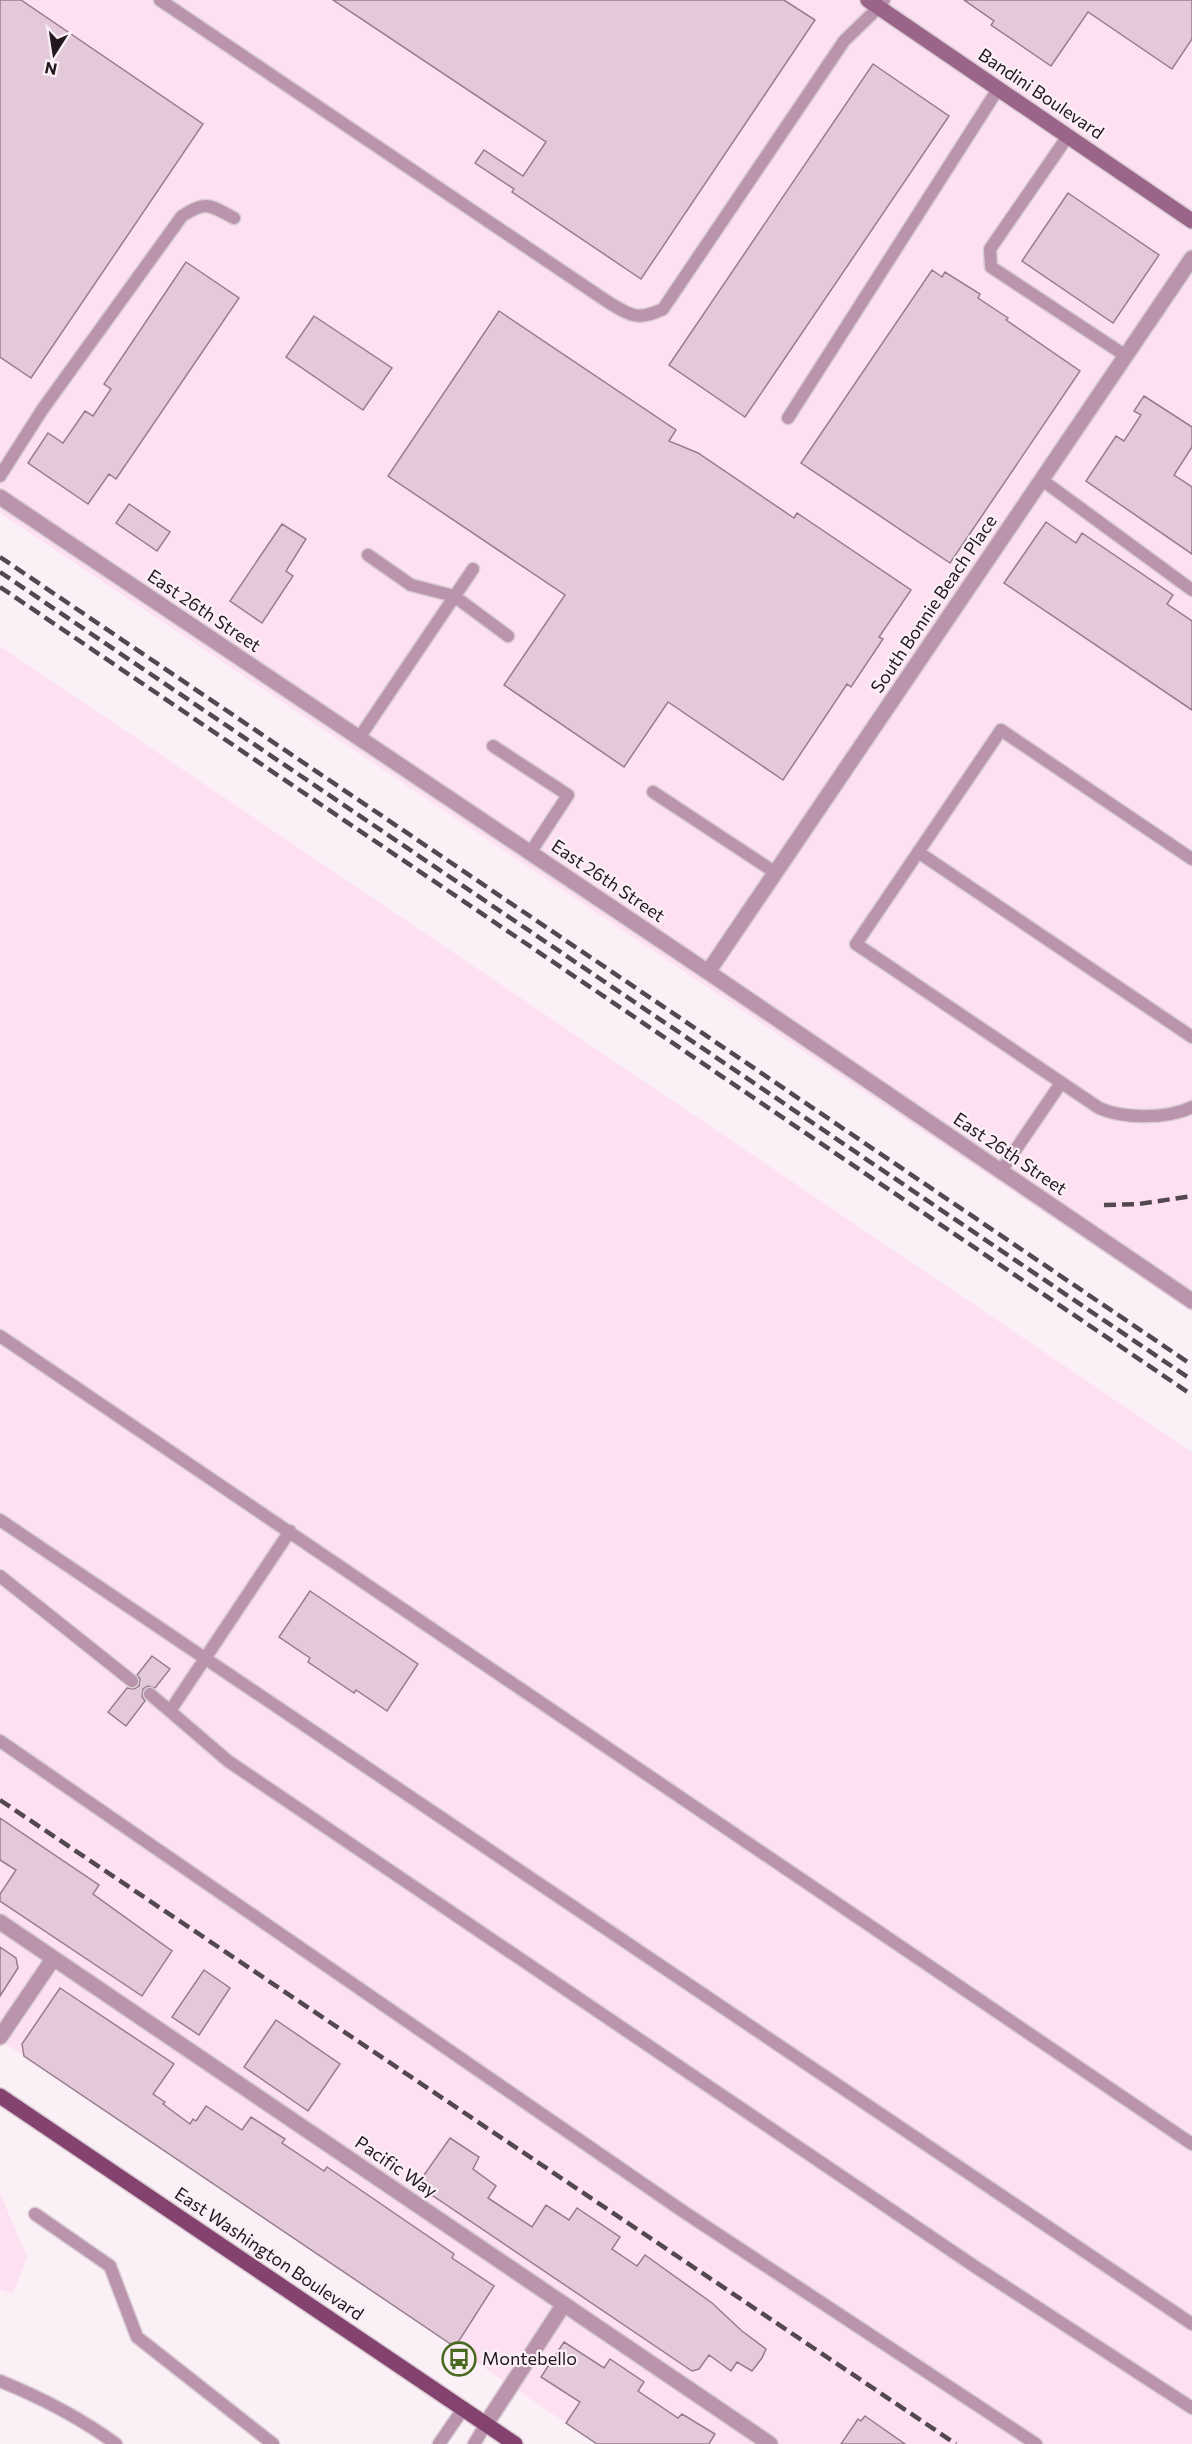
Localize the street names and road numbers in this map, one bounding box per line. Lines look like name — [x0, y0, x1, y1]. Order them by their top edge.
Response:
street label: Bandini Boulevard — [975, 43, 1109, 143]
street label: South Bonnie Beach Place — [865, 510, 1001, 697]
street label: East 26th Street — [144, 564, 265, 656]
street label: East 26th Street — [548, 834, 669, 926]
street label: East 26th Street — [950, 1107, 1071, 1199]
street label: Pacific Way — [351, 2131, 442, 2202]
street label: East Washington Boulevard — [171, 2182, 368, 2325]

